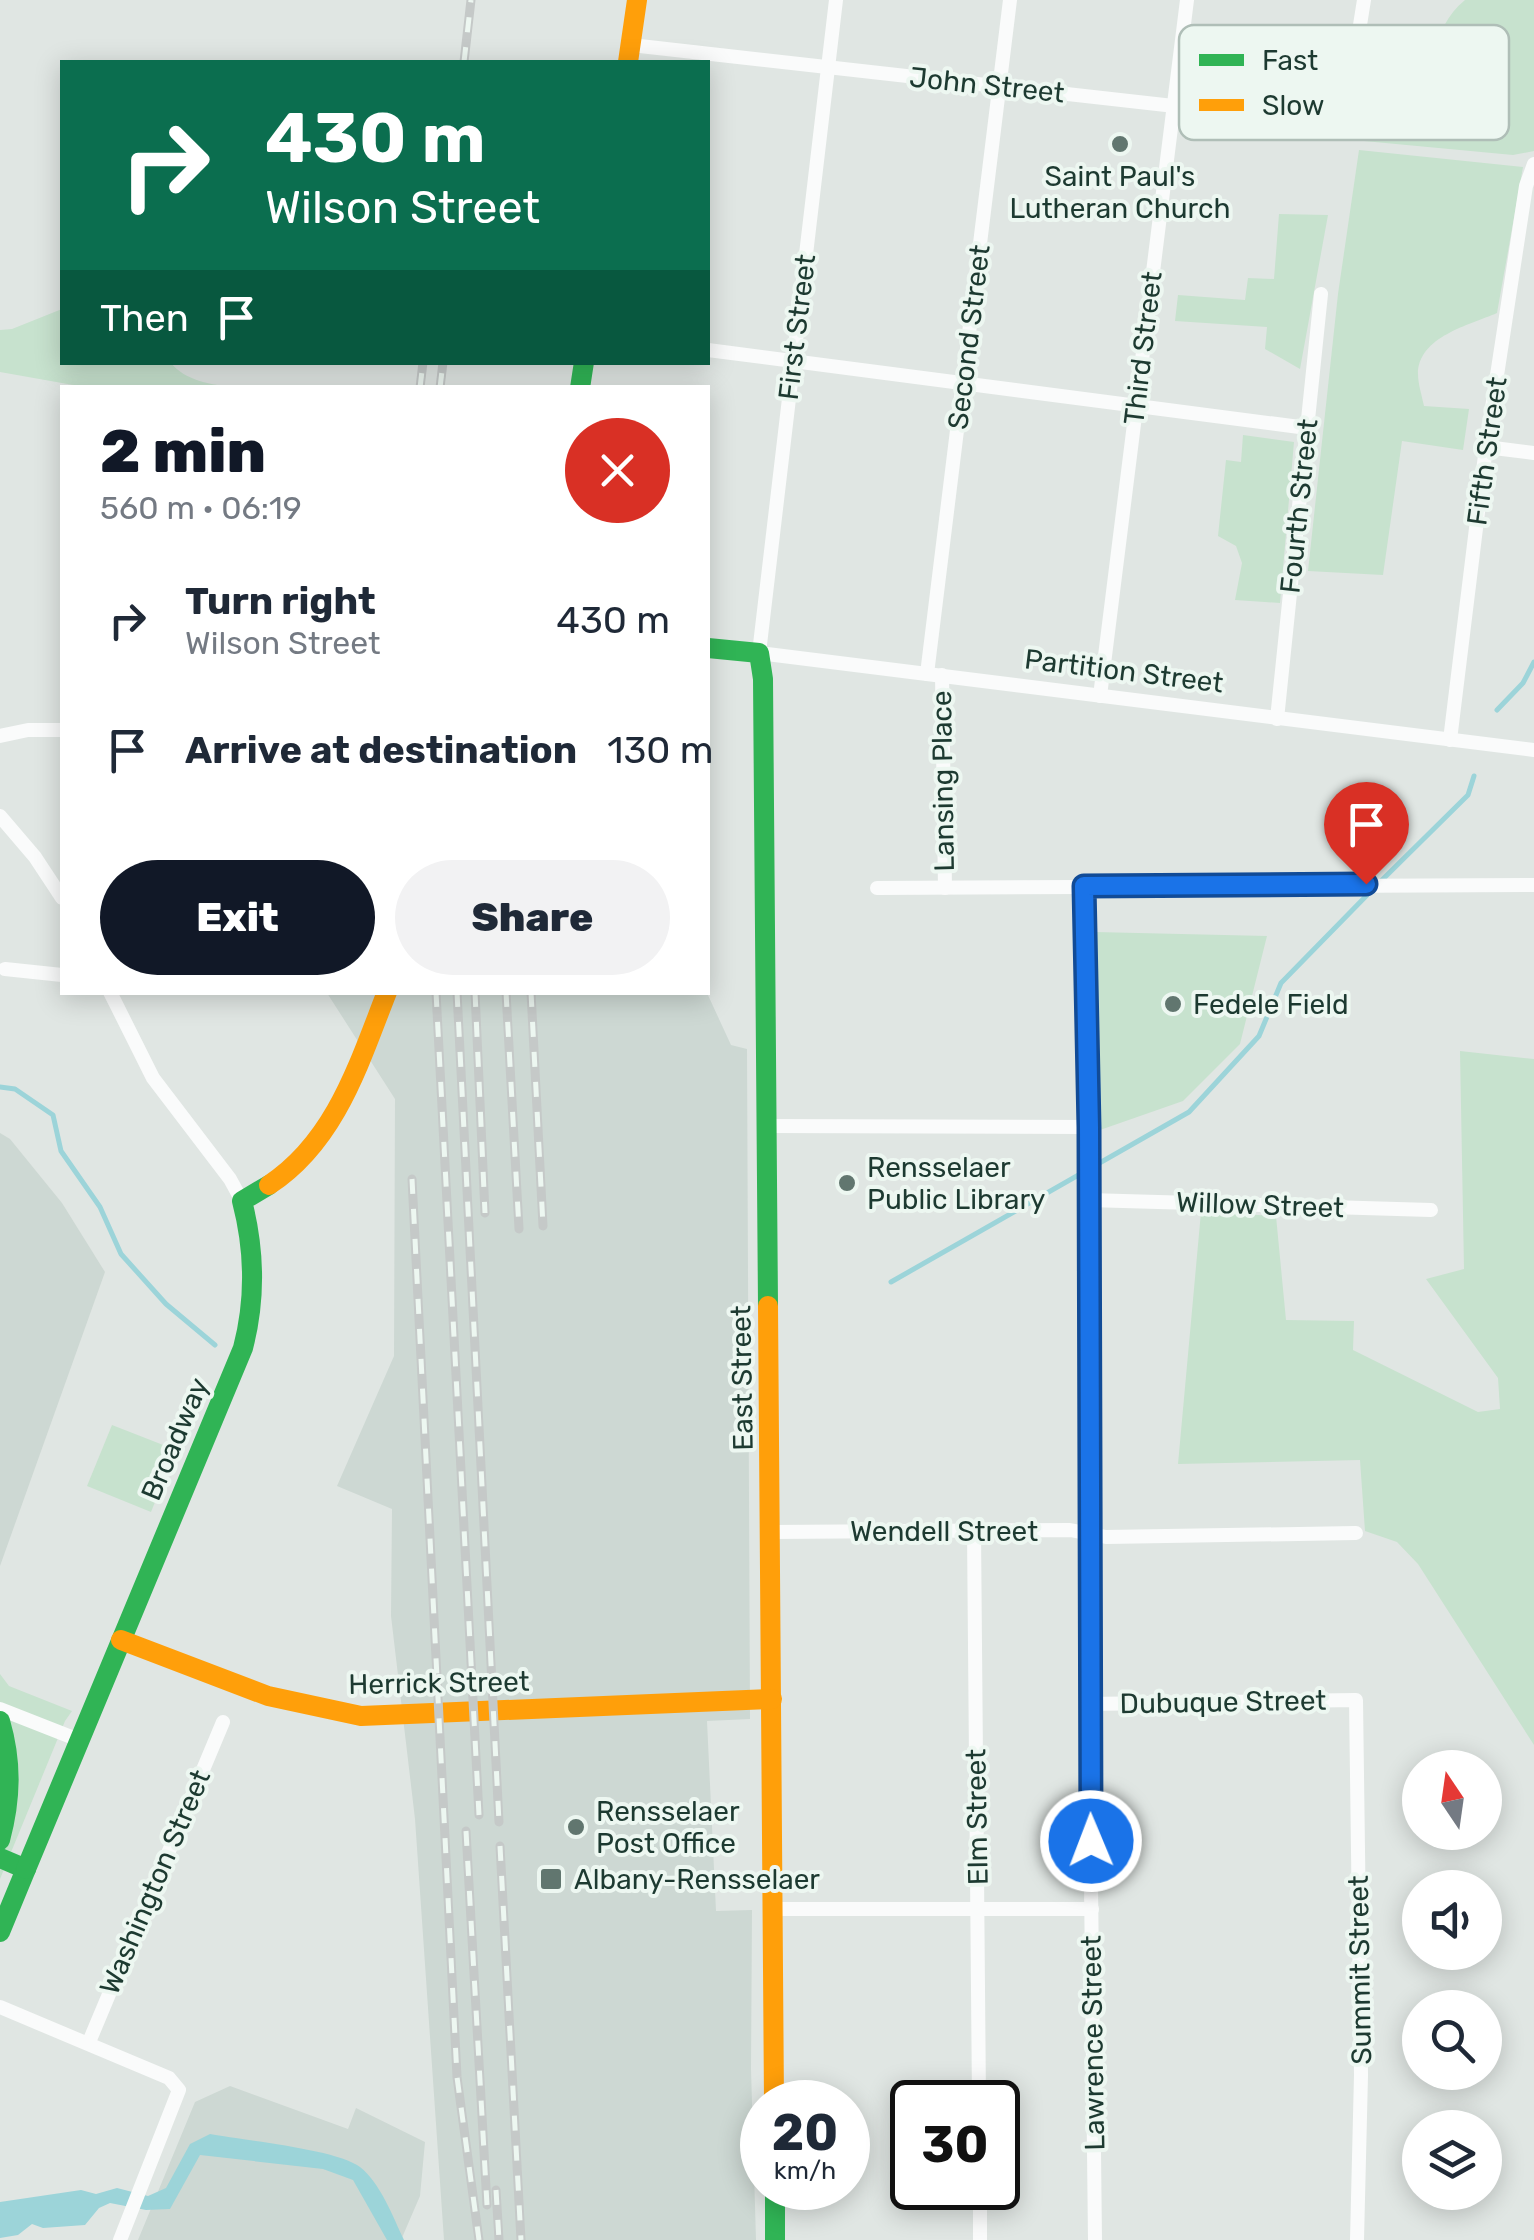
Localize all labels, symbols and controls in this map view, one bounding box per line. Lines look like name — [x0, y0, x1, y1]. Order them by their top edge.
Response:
legend — [1179, 25, 1509, 140]
text: Fast — [1262, 44, 1318, 77]
street label: John Street — [908, 60, 1066, 110]
text: Slow — [1262, 89, 1324, 122]
text: 430 m — [265, 97, 486, 180]
icon: right — [100, 100, 230, 230]
marker: Saint Paul's Lutheran Church — [1109, 133, 1131, 155]
place label: Saint Paul's Lutheran Church — [1010, 160, 1230, 225]
text: Wilson Street — [265, 181, 540, 234]
street label: Second Street — [941, 243, 997, 431]
street label: First Street — [772, 252, 822, 402]
street label: Third Street — [1117, 269, 1169, 427]
icon: arrive — [209, 290, 264, 345]
text: Then — [100, 295, 189, 341]
street label: Fifth Street — [1460, 375, 1514, 527]
text: 2 min — [100, 416, 266, 487]
street label: Fourth Street — [1273, 417, 1325, 595]
button: close — [565, 418, 670, 523]
text: 560 m · 06:19 — [100, 489, 302, 527]
text: Turn right — [185, 578, 376, 624]
icon: right — [100, 593, 155, 648]
text: 430 m — [556, 597, 670, 643]
text: Wilson Street — [185, 624, 381, 662]
street label: Partition Street — [1023, 642, 1225, 700]
street label: Lansing Place — [925, 690, 961, 872]
icon: arrive — [100, 723, 155, 778]
text: Arrive at destination — [185, 727, 577, 773]
text: 130 m — [607, 727, 714, 773]
pin — [1324, 782, 1409, 885]
icon: arrive — [1339, 797, 1394, 852]
button: Exit — [100, 860, 375, 975]
button: Share — [395, 860, 670, 975]
place label: Fedele Field — [1193, 988, 1349, 1021]
marker: Fedele Field — [1162, 993, 1184, 1015]
place label: Rensselaer Public Library — [867, 1151, 1046, 1216]
marker: Rensselaer Public Library — [836, 1172, 858, 1194]
street label: Willow Street — [1175, 1186, 1345, 1224]
street label: East Street — [724, 1305, 760, 1451]
street label: Broadway — [134, 1373, 216, 1505]
street label: Wendell Street — [850, 1515, 1038, 1548]
street label: Herrick Street — [348, 1665, 530, 1701]
street label: Dubuque Street — [1119, 1684, 1327, 1720]
street label: Elm Street — [959, 1748, 995, 1886]
north arrow — [1402, 1750, 1502, 1850]
map controls — [1402, 1750, 1502, 2210]
street label: Washington Street — [93, 1765, 217, 1999]
position arrow — [1039, 1789, 1143, 1893]
place label: Rensselaer Post Office — [596, 1795, 740, 1860]
marker: Rensselaer Post Office — [565, 1816, 587, 1838]
place label: Albany-Rensselaer — [574, 1863, 820, 1896]
marker: Albany-Rensselaer — [538, 1866, 564, 1892]
button: sound — [1402, 1870, 1502, 1970]
street label: Summit Street — [1342, 1875, 1378, 2065]
street label: Lawrence Street — [1075, 1935, 1111, 2151]
button: search — [1402, 1990, 1502, 2090]
speed limit sign: 30 — [890, 2080, 1020, 2210]
text: 20 — [772, 2103, 838, 2163]
button: layers — [1402, 2110, 1502, 2210]
text: km/h — [774, 2156, 836, 2185]

